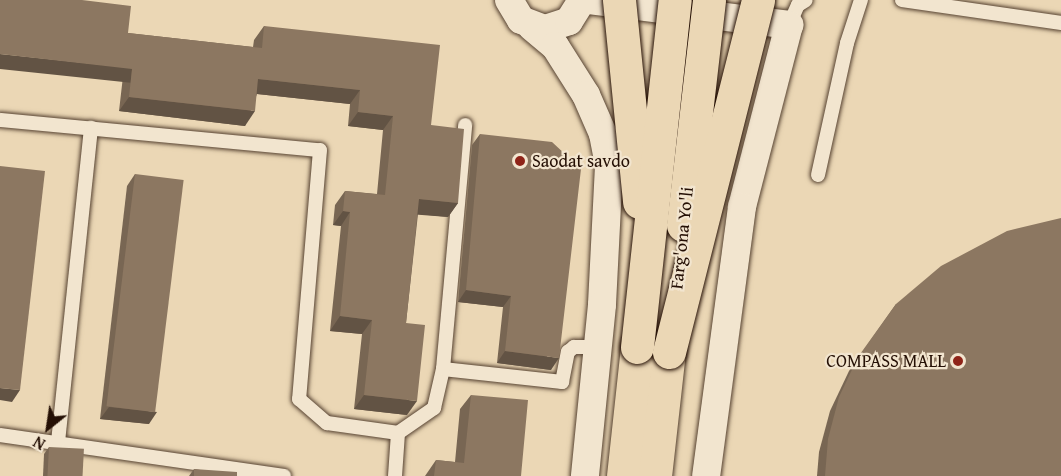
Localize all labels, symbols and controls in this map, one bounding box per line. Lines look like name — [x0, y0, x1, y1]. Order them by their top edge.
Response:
place label: Saodat savdo — [532, 150, 630, 172]
marker: Saodat savdo — [513, 154, 527, 168]
street label: Farg'ona Yo'li — [666, 186, 698, 290]
place label: COMPASS MALL — [826, 350, 946, 372]
marker: COMPASS MALL — [951, 354, 965, 368]
north arrow — [18, 398, 78, 458]
text: N — [28, 431, 50, 457]

